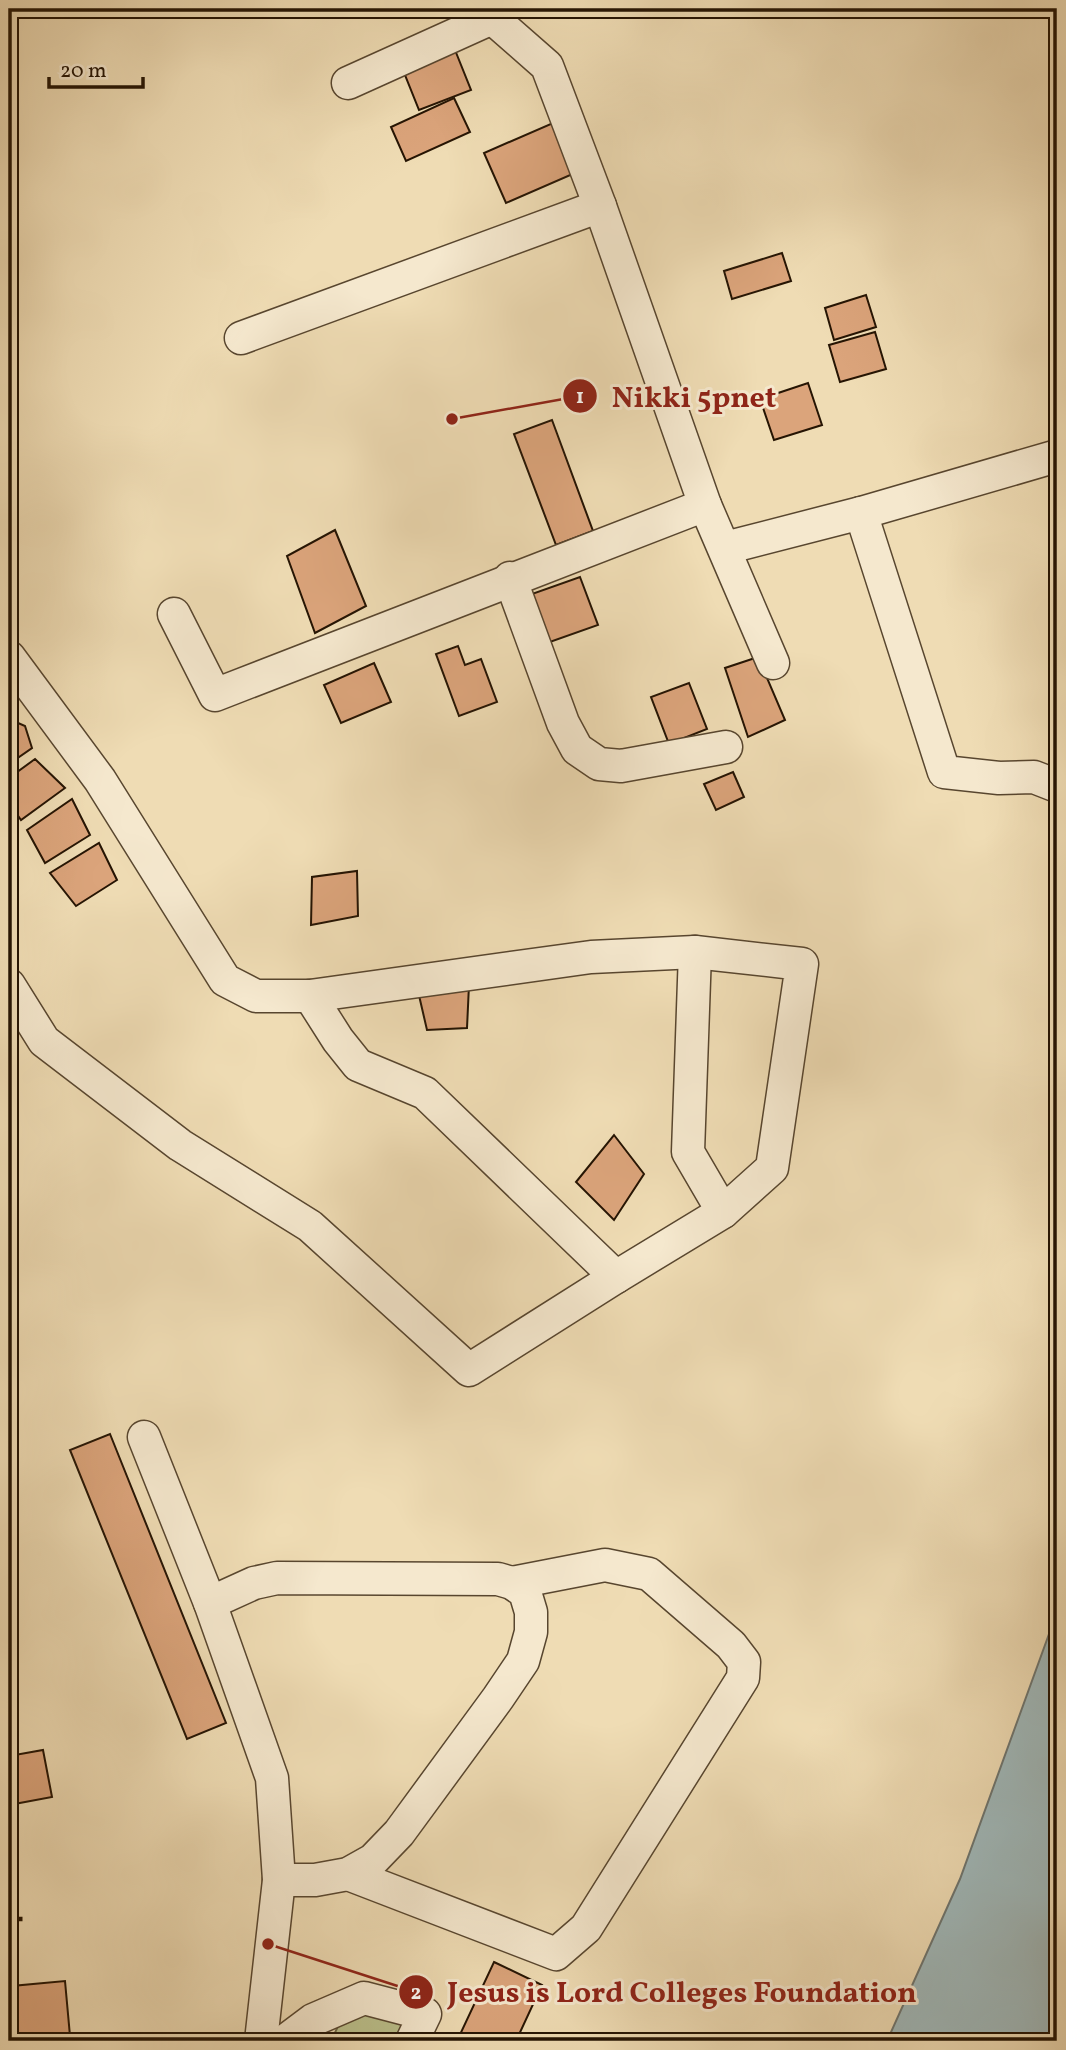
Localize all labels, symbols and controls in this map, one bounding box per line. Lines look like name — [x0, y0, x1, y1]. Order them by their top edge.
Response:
scale bar — [49, 46, 144, 90]
text: 20 m — [60, 57, 106, 86]
callout: Nikki 5pnet — [563, 371, 790, 422]
text: Nikki 5pnet — [612, 378, 776, 420]
text: 1 — [576, 383, 584, 412]
callout: Jesus is Lord Colleges Foundation — [398, 1966, 931, 2017]
text: Jesus is Lord Colleges Foundation — [446, 1973, 917, 2015]
text: 2 — [411, 1979, 421, 2008]

